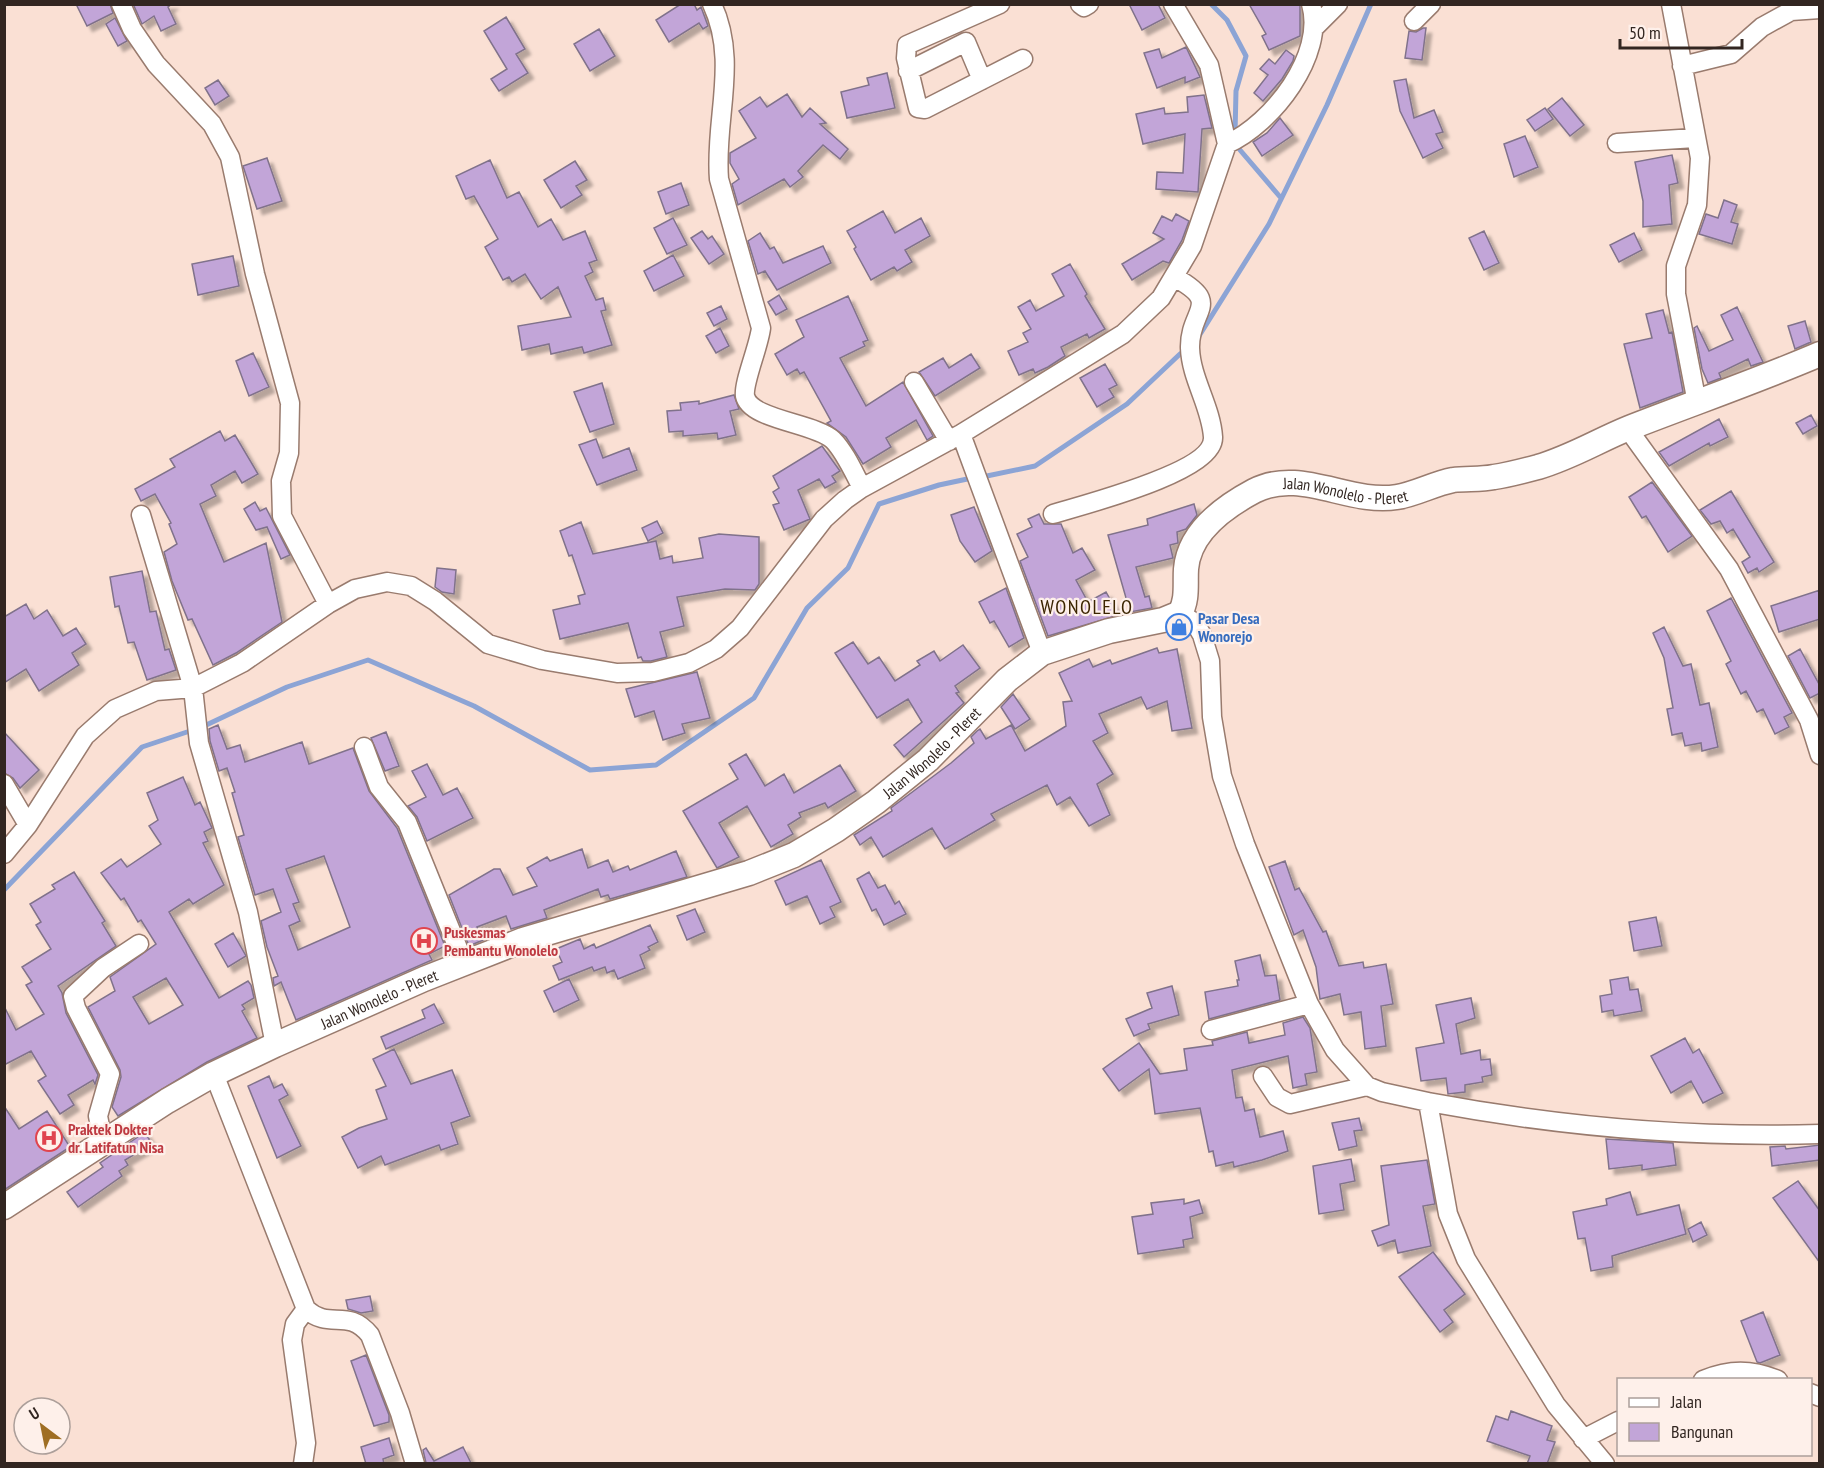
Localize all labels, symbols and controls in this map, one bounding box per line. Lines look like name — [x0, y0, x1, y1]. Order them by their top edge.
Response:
scale bar — [1620, 12, 1742, 50]
text: 50 m — [1629, 21, 1661, 44]
street label: Jalan Wonolelo - Pleret — [1282, 473, 1410, 508]
district label: WONOLELO — [1041, 594, 1133, 620]
place label: Pasar Desa Wonorejo — [1197, 608, 1260, 646]
shop icon: Pasar Desa Wonorejo — [1164, 612, 1194, 642]
street label: Jalan Wonolelo - Pleret — [878, 702, 985, 803]
place label: Puskesmas Pembantu Wonolelo — [444, 922, 558, 960]
hospital icon: Puskesmas Pembantu Wonolelo — [409, 926, 439, 956]
street label: Jalan Wonolelo - Pleret — [317, 964, 441, 1034]
place label: Praktek Dokter dr. Latifatun Nisa — [68, 1119, 164, 1157]
hospital icon: Praktek Dokter dr. Latifatun Nisa — [34, 1123, 64, 1153]
legend — [1617, 1378, 1812, 1456]
text: Jalan — [1670, 1390, 1702, 1413]
north arrow — [12, 1396, 72, 1456]
text: U — [25, 1403, 43, 1424]
text: Bangunan — [1671, 1420, 1733, 1443]

